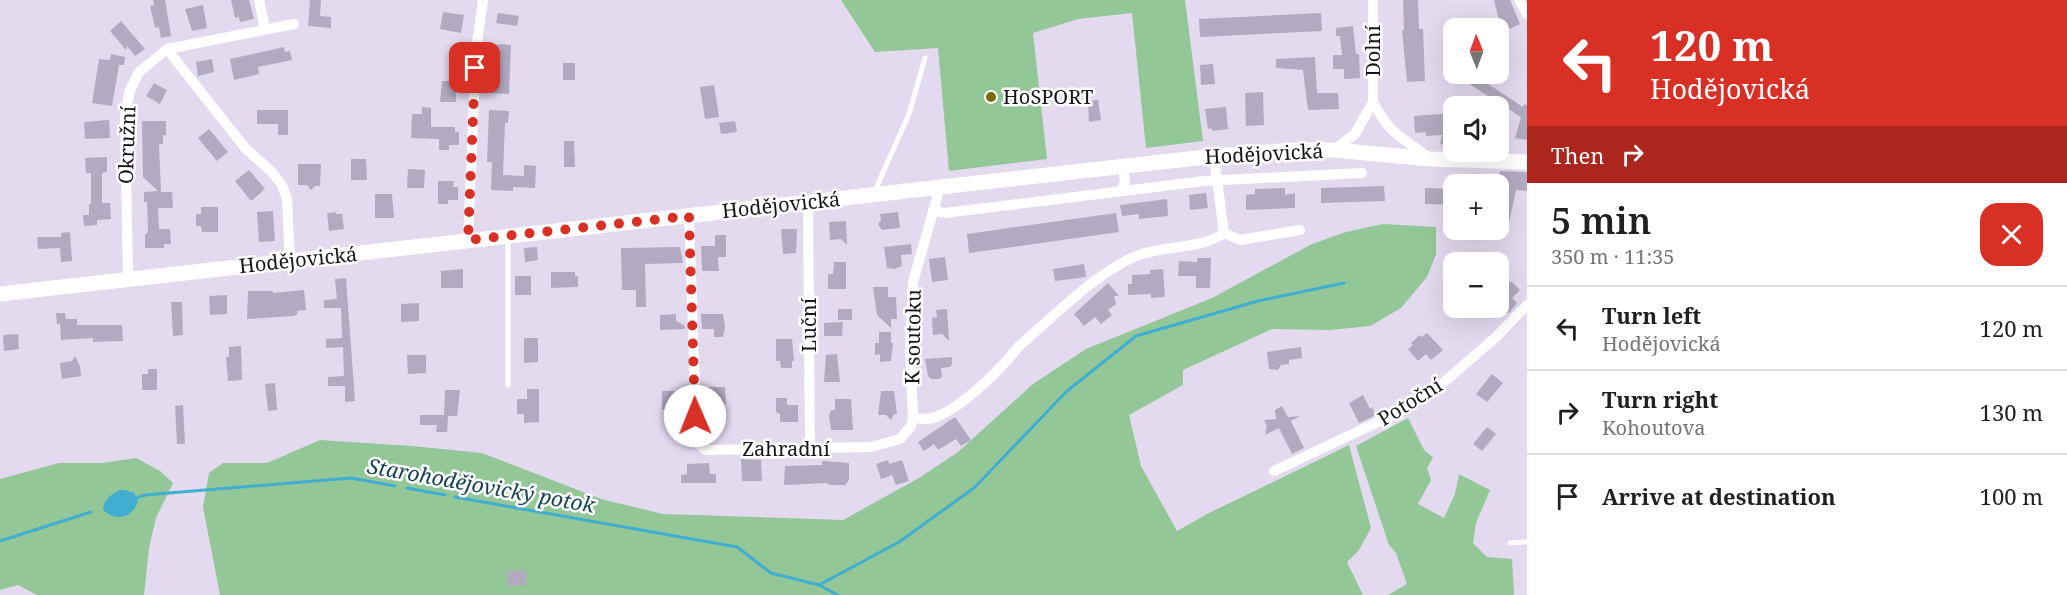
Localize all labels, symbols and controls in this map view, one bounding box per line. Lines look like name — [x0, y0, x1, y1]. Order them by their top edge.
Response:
text: 120 m — [1650, 16, 1774, 73]
north arrow — [1443, 18, 1509, 84]
map controls — [1443, 18, 1509, 318]
icon: left — [1551, 24, 1629, 102]
street label: Dolní — [1359, 25, 1386, 77]
pin — [449, 42, 500, 93]
icon: arrive — [458, 51, 491, 84]
text: Hodějovická — [1650, 70, 1810, 107]
place label: HoSPORT — [1003, 83, 1093, 110]
marker: HoSPORT — [984, 90, 998, 104]
button: sound — [1443, 96, 1509, 162]
street label: Okružní — [112, 105, 141, 185]
street label: Hodějovická — [1204, 137, 1324, 170]
icon: right — [1616, 138, 1649, 171]
text: Then — [1551, 140, 1604, 170]
button: + — [1443, 174, 1509, 240]
street label: Hodějovická — [721, 185, 841, 224]
text: 5 min — [1551, 196, 1652, 245]
button: close — [1980, 203, 2043, 266]
street label: Hodějovická — [238, 240, 358, 279]
text: 350 m · 11:35 — [1551, 243, 1674, 270]
button: − — [1443, 252, 1509, 318]
street label: K soutoku — [898, 289, 927, 385]
street label: Luční — [795, 297, 822, 352]
text: Turn left — [1602, 300, 1701, 330]
icon: left — [1551, 312, 1584, 345]
text: 120 m — [1980, 313, 2043, 343]
text: Hodějovická — [1602, 330, 1721, 357]
street label: Potoční — [1372, 371, 1448, 432]
position arrow — [663, 384, 727, 448]
text: Turn right — [1602, 384, 1718, 414]
icon: right — [1551, 396, 1584, 429]
text: 130 m — [1980, 397, 2043, 427]
text: Kohoutova — [1602, 414, 1706, 441]
street label: Zahradní — [742, 435, 830, 462]
water label: Starohodějovický potok — [365, 451, 598, 519]
icon: arrive — [1551, 480, 1584, 513]
text: Arrive at destination — [1602, 481, 1836, 511]
text: 100 m — [1980, 481, 2043, 511]

